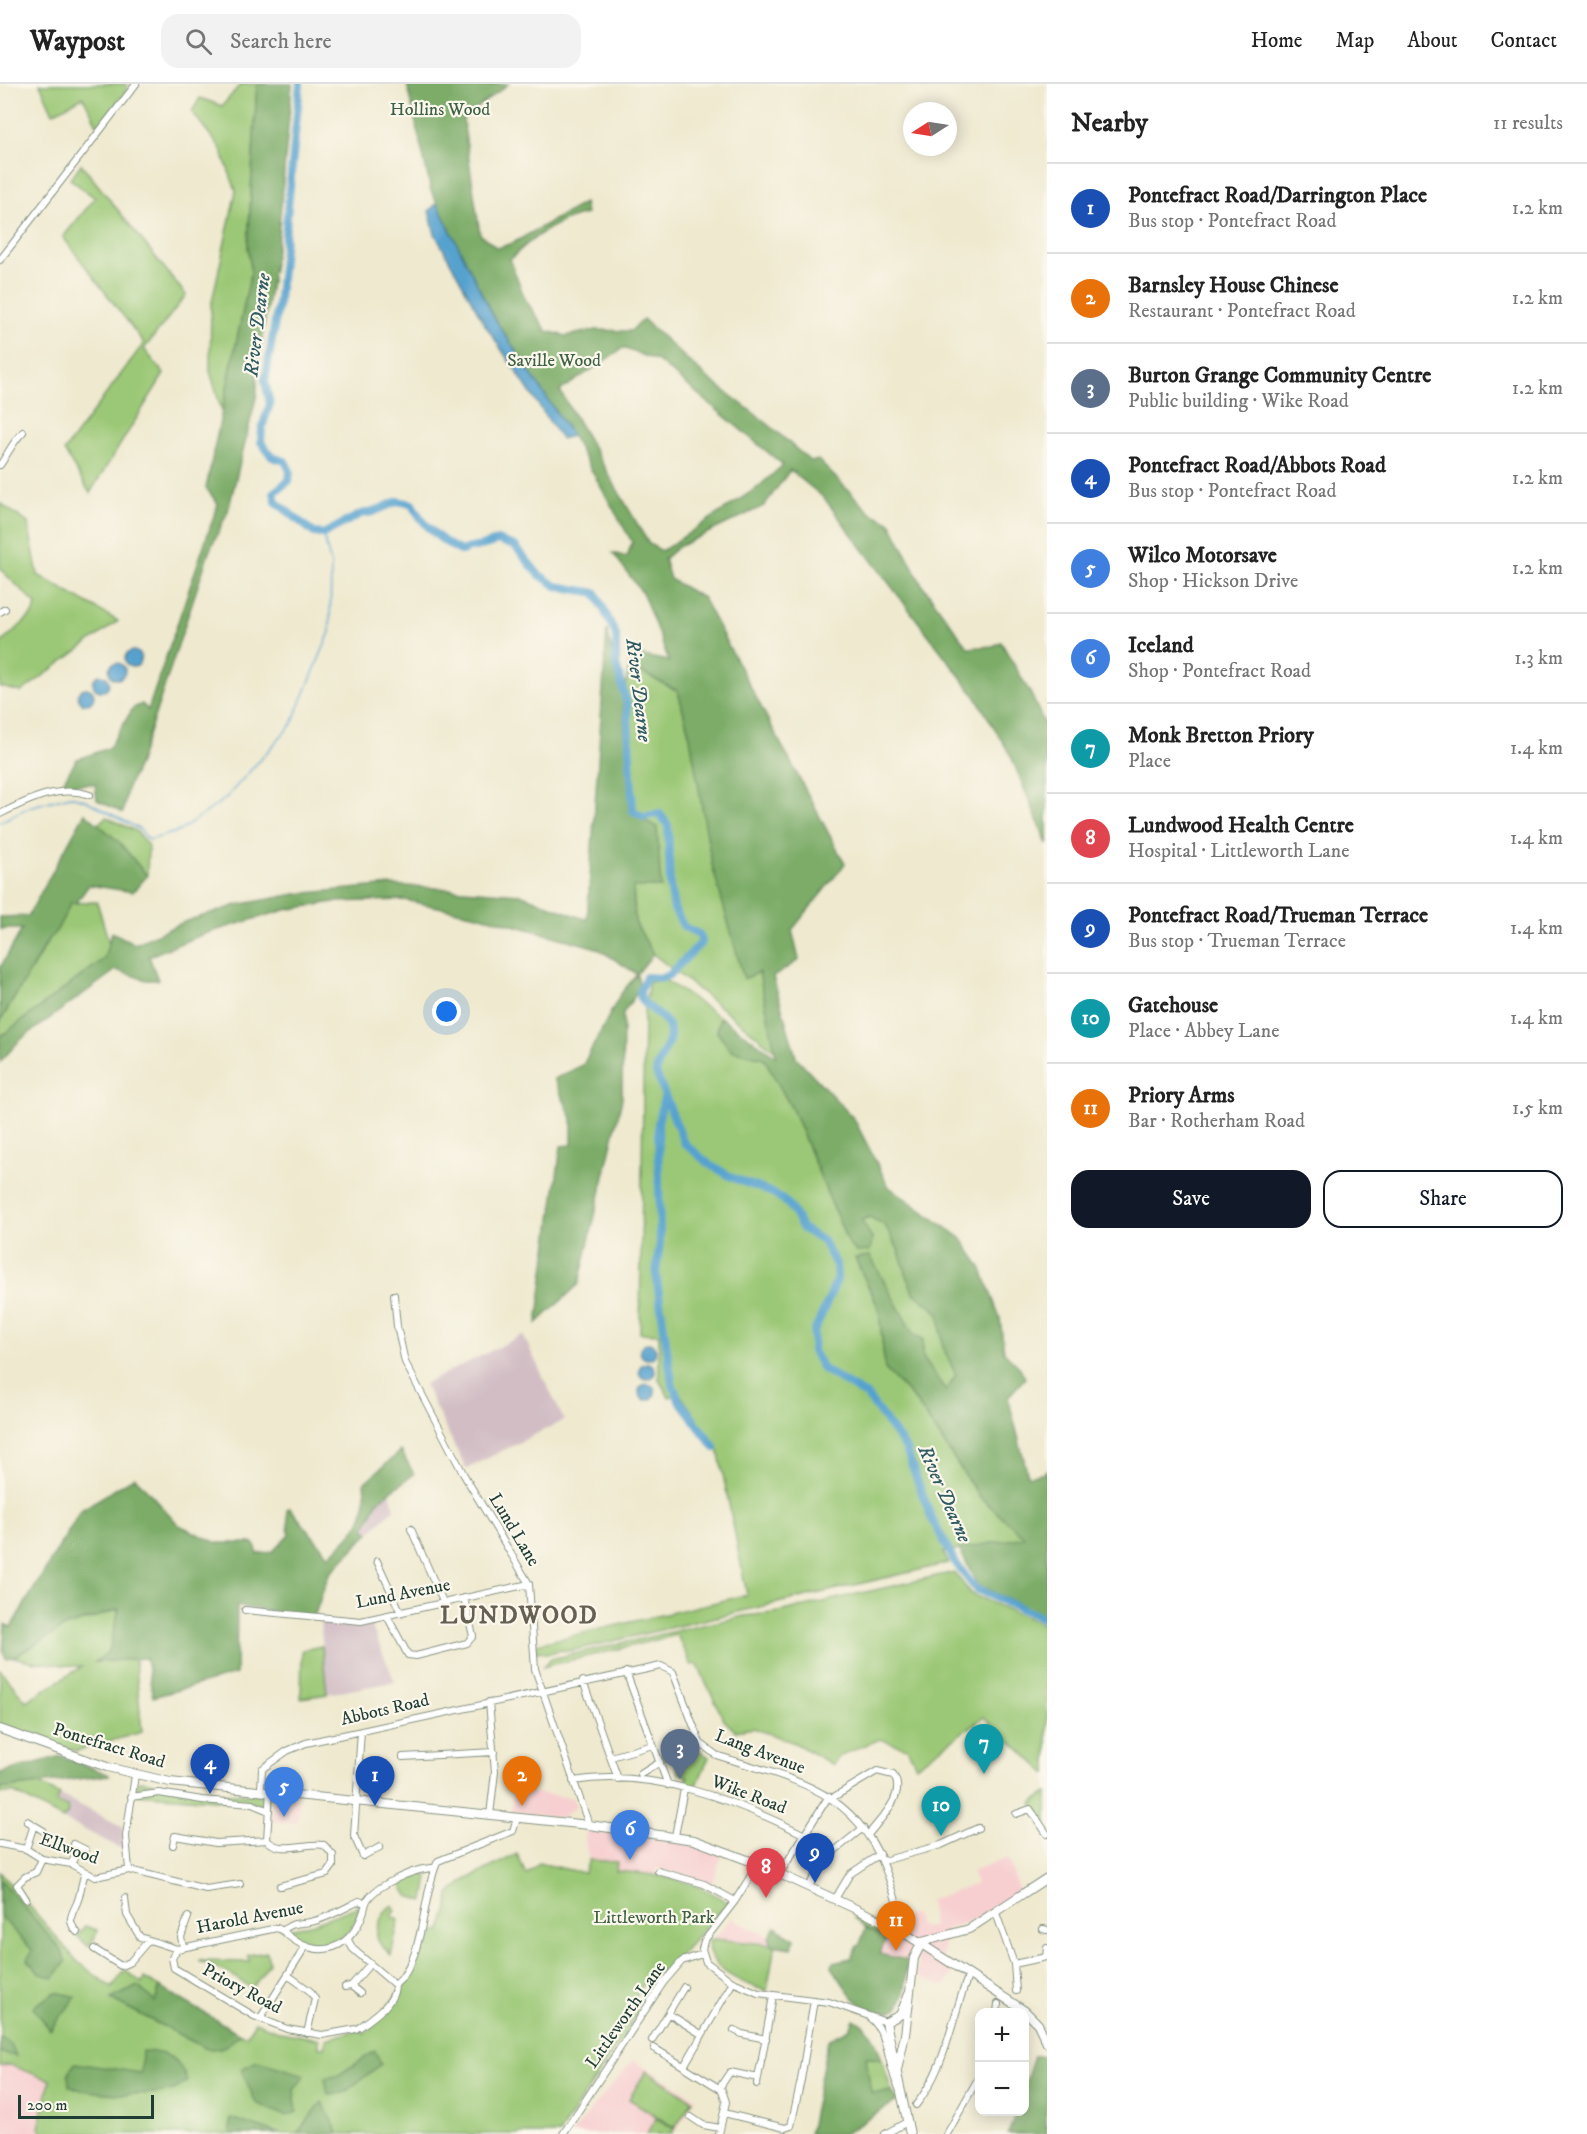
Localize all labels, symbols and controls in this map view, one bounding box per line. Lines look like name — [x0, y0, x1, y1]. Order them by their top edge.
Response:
search box — [161, 14, 581, 68]
text: Waypost — [30, 24, 125, 59]
icon: search — [182, 25, 215, 58]
text: Search here — [230, 28, 332, 55]
text: Home — [1251, 28, 1303, 54]
text: Map — [1336, 28, 1374, 54]
text: About — [1407, 28, 1458, 54]
text: Contact — [1491, 28, 1557, 54]
park label: Hollins Wood — [390, 99, 490, 121]
north arrow — [903, 102, 957, 156]
text: Nearby — [1071, 107, 1148, 140]
text: 11 results — [1493, 111, 1563, 136]
text: Pontefract Road/Darrington Place — [1128, 182, 1427, 209]
text: 1 — [1087, 196, 1094, 221]
text: 1.2 km — [1512, 196, 1563, 221]
text: Bus stop · Pontefract Road — [1128, 209, 1337, 234]
water label: River Dearne — [239, 271, 277, 379]
text: Barnsley House Chinese — [1128, 272, 1339, 299]
text: 2 — [1086, 286, 1095, 311]
text: 1.2 km — [1512, 286, 1563, 311]
text: Restaurant · Pontefract Road — [1128, 299, 1356, 324]
park label: Saville Wood — [507, 350, 601, 372]
text: Burton Grange Community Centre — [1128, 362, 1431, 389]
text: 3 — [1087, 376, 1094, 401]
text: 1.2 km — [1512, 376, 1563, 401]
text: Public building · Wike Road — [1128, 389, 1349, 414]
text: Pontefract Road/Abbots Road — [1128, 452, 1386, 479]
text: 4 — [1085, 466, 1096, 491]
text: 1.2 km — [1512, 466, 1563, 491]
text: Bus stop · Pontefract Road — [1128, 479, 1337, 504]
text: Wilco Motorsave — [1128, 542, 1277, 569]
text: 5 — [1086, 556, 1095, 581]
text: 1.2 km — [1512, 556, 1563, 581]
text: Shop · Hickson Drive — [1128, 569, 1298, 594]
text: Iceland — [1128, 632, 1194, 659]
water label: River Dearne — [619, 636, 657, 744]
text: 6 — [1085, 646, 1096, 671]
text: 1.3 km — [1514, 646, 1563, 671]
text: Shop · Pontefract Road — [1128, 659, 1311, 684]
text: Monk Bretton Priory — [1128, 722, 1314, 749]
text: 7 — [1085, 736, 1096, 761]
text: 1.4 km — [1510, 736, 1563, 761]
text: Place — [1128, 749, 1171, 774]
text: Lundwood Health Centre — [1128, 812, 1354, 839]
text: 8 — [1085, 826, 1096, 851]
text: 1.4 km — [1510, 826, 1563, 851]
text: Hospital · Littleworth Lane — [1128, 839, 1349, 864]
text: Pontefract Road/Trueman Terrace — [1128, 902, 1428, 929]
text: 9 — [1086, 916, 1095, 941]
text: 1.4 km — [1510, 916, 1563, 941]
text: Bus stop · Trueman Terrace — [1128, 929, 1346, 954]
text: Gatehouse — [1128, 992, 1218, 1019]
your location — [432, 997, 461, 1026]
text: 10 — [1081, 1006, 1100, 1031]
text: 1.4 km — [1510, 1006, 1563, 1031]
text: Place · Abbey Lane — [1128, 1019, 1279, 1044]
text: Priory Arms — [1128, 1082, 1235, 1109]
text: 11 — [1083, 1096, 1098, 1121]
text: 1.5 km — [1512, 1096, 1563, 1121]
text: Bar · Rotherham Road — [1128, 1109, 1305, 1134]
button: Save — [1071, 1170, 1311, 1228]
button: Share — [1323, 1170, 1563, 1228]
water label: River Dearne — [911, 1441, 977, 1548]
street label: Lund Lane — [484, 1489, 544, 1571]
street label: Lund Avenue — [354, 1574, 452, 1614]
district label: LUNDWOOD — [440, 1601, 598, 1631]
street label: Abbots Road — [339, 1689, 431, 1731]
street label: Pontefract Road — [50, 1719, 168, 1773]
pin: 7 — [964, 1724, 1004, 1774]
street label: Lang Avenue — [712, 1725, 808, 1779]
pin: 3 — [660, 1730, 700, 1779]
pin: 4 — [190, 1744, 230, 1794]
pin: 1 — [356, 1756, 394, 1806]
pin: 2 — [502, 1756, 542, 1806]
pin: 5 — [264, 1768, 304, 1817]
street label: Wike Road — [707, 1770, 790, 1819]
pin: 10 — [922, 1786, 960, 1836]
pin: 6 — [610, 1810, 650, 1860]
street label: Ellwood — [36, 1828, 102, 1870]
pin: 9 — [796, 1834, 834, 1883]
pin: 8 — [746, 1848, 786, 1898]
street label: Harold Avenue — [195, 1897, 305, 1939]
pin: 11 — [876, 1902, 916, 1951]
park label: Littleworth Park — [593, 1907, 715, 1929]
street label: Littleworth Lane — [581, 1957, 671, 2073]
street label: Priory Road — [198, 1959, 286, 2019]
map controls — [975, 2008, 1029, 2116]
button: + — [975, 2008, 1029, 2062]
button: − — [975, 2062, 1029, 2116]
scale bar — [18, 2092, 154, 2120]
text: 200 m — [27, 2095, 68, 2115]

